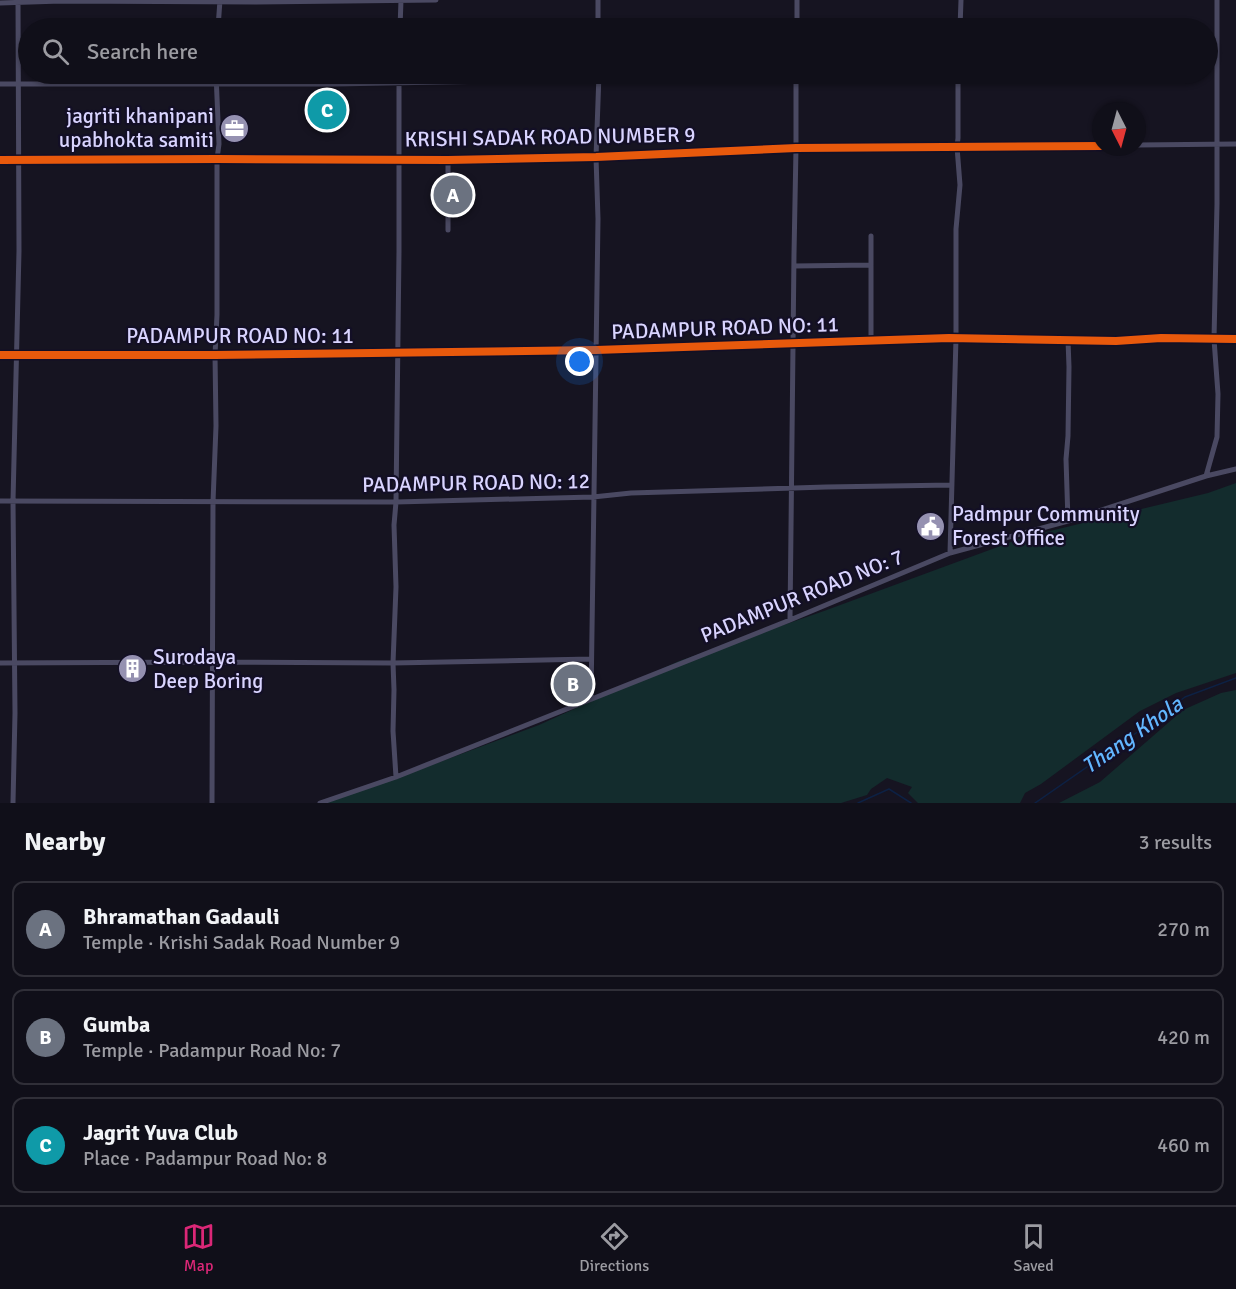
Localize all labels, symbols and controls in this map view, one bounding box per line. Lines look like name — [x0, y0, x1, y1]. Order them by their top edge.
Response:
search box — [18, 18, 1218, 84]
icon: search — [39, 35, 72, 68]
text: Search here — [87, 38, 198, 65]
pin: C — [308, 88, 346, 132]
north arrow — [1092, 102, 1146, 156]
place label: jagriti khanipani upabhokta samiti — [59, 103, 214, 153]
office icon: jagriti khanipani upabhokta samiti — [219, 112, 251, 144]
street label: KRISHI SADAK ROAD NUMBER 9 — [404, 121, 696, 153]
pin: A — [434, 172, 472, 218]
street label: PADAMPUR ROAD NO: 11 — [611, 311, 839, 345]
street label: PADAMPUR ROAD NO: 11 — [126, 323, 354, 349]
your location — [565, 347, 594, 376]
street label: PADAMPUR ROAD NO: 12 — [362, 468, 590, 498]
place label: Padmpur Community Forest Office — [952, 501, 1140, 551]
public building icon: Padmpur Community Forest Office — [915, 510, 947, 542]
street label: PADAMPUR ROAD NO: 7 — [697, 543, 907, 649]
place label: Surodaya Deep Boring — [153, 644, 263, 694]
building icon: Surodaya Deep Boring — [116, 653, 148, 685]
pin: B — [554, 662, 592, 706]
water label: Thang Khola — [1077, 690, 1188, 779]
text: Nearby — [24, 826, 105, 858]
text: 3 results — [1139, 830, 1212, 855]
text: Bhramathan Gadauli — [83, 903, 280, 930]
text: A — [39, 917, 52, 942]
text: 270 m — [1157, 917, 1210, 942]
text: Temple · Krishi Sadak Road Number 9 — [83, 930, 400, 955]
text: Gumba — [83, 1011, 150, 1038]
text: B — [39, 1025, 52, 1050]
text: 420 m — [1157, 1025, 1210, 1050]
text: Temple · Padampur Road No: 7 — [83, 1038, 341, 1063]
text: Jagrit Yuva Club — [83, 1119, 238, 1146]
text: C — [39, 1133, 52, 1158]
text: 460 m — [1157, 1133, 1210, 1158]
text: Place · Padampur Road No: 8 — [83, 1146, 327, 1171]
tab: Map — [182, 1220, 215, 1276]
tab: Directions — [579, 1220, 649, 1276]
tab: Saved — [1014, 1220, 1054, 1276]

